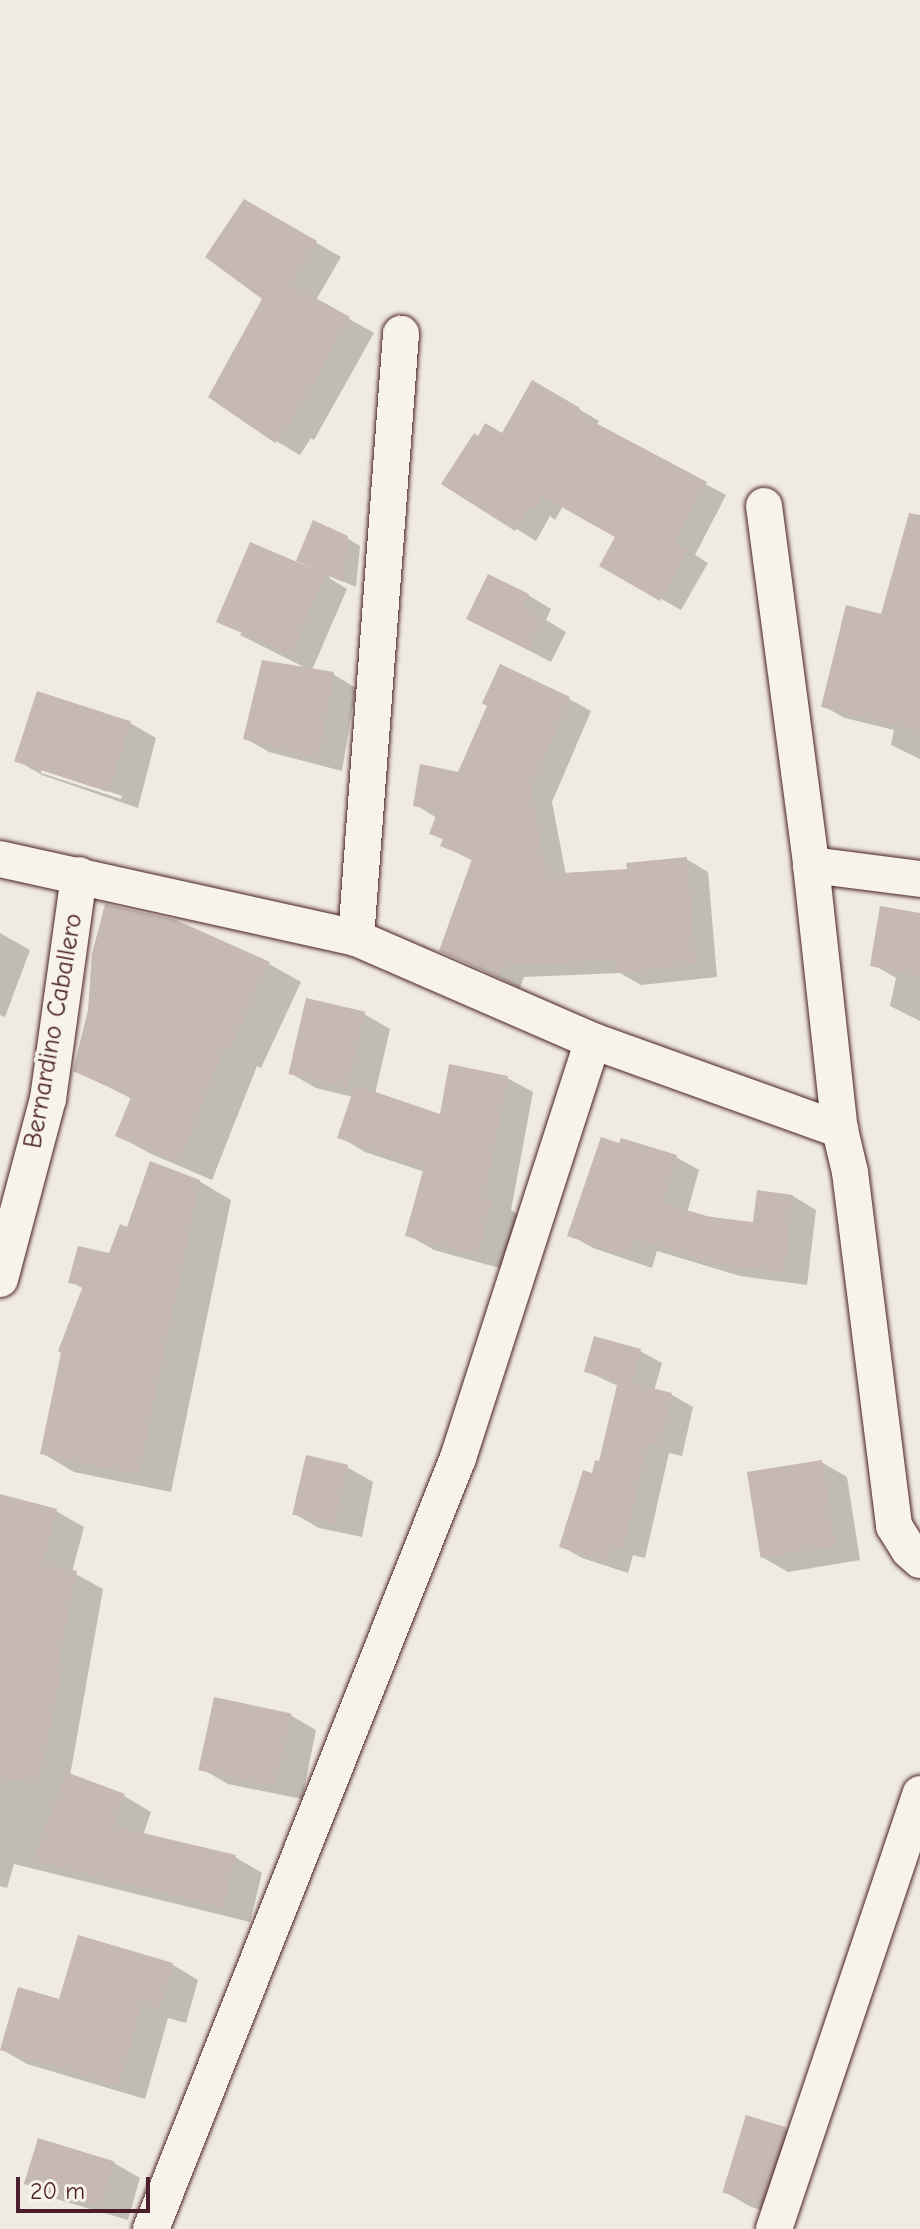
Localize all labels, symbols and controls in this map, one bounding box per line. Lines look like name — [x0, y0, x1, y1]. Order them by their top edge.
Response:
street label: Bernardino Caballero — [18, 911, 90, 1151]
scale bar — [20, 2161, 154, 2211]
text: 20 m — [30, 2177, 85, 2205]

